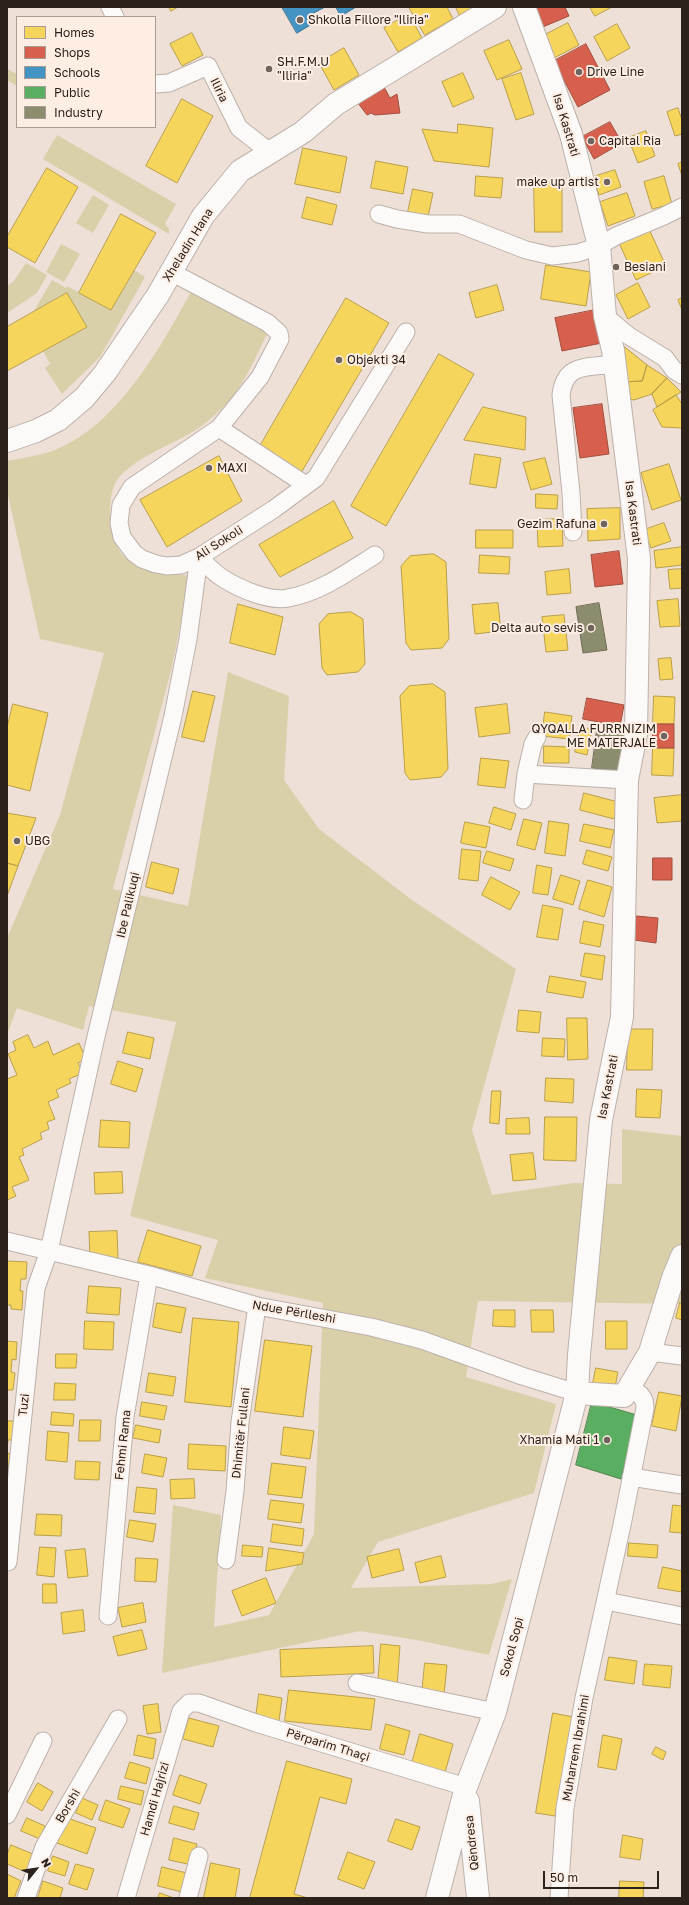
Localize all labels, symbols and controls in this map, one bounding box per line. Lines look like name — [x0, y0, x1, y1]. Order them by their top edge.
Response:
place label: Shkolla Fillore "Iliria" — [308, 13, 429, 27]
marker: Shkolla Fillore "Iliria" — [295, 15, 305, 25]
legend — [16, 16, 156, 128]
text: Homes — [54, 25, 94, 40]
text: Shops — [54, 45, 90, 60]
place label: SH.F.M.U "Iliria" — [277, 55, 329, 83]
marker: SH.F.M.U "Iliria" — [264, 64, 274, 74]
text: Schools — [54, 65, 100, 80]
place label: Drive Line — [587, 65, 644, 79]
marker: Drive Line — [574, 67, 584, 77]
street label: Iliria — [207, 75, 231, 105]
text: Public — [54, 85, 90, 100]
street label: Isa Kastrati — [550, 92, 582, 158]
text: Industry — [54, 105, 103, 120]
place label: Capital Ria — [599, 134, 661, 148]
marker: Capital Ria — [586, 136, 596, 146]
place label: make up artist — [517, 175, 599, 189]
marker: make up artist — [602, 177, 612, 187]
street label: Xheladin Hana — [160, 206, 216, 284]
place label: Besiani — [624, 260, 666, 274]
marker: Besiani — [611, 262, 621, 272]
place label: Objekti 34 — [347, 353, 406, 367]
marker: Objekti 34 — [334, 355, 344, 365]
place label: MAXI — [217, 461, 247, 475]
marker: MAXI — [204, 463, 214, 473]
street label: Isa Kastrati — [622, 480, 644, 546]
place label: Gezim Rafuna — [517, 517, 596, 531]
marker: Gezim Rafuna — [599, 519, 609, 529]
street label: Ali Sokoli — [192, 523, 246, 563]
place label: Delta auto sevis — [491, 621, 583, 635]
marker: Delta auto sevis — [586, 623, 596, 633]
place label: QYQALLA FURRNIZIM ME MATERJALE — [531, 722, 656, 750]
marker: QYQALLA FURRNIZIM ME MATERJALE — [659, 731, 669, 741]
place label: UBG — [25, 834, 50, 848]
marker: UBG — [12, 836, 22, 846]
street label: Ibe Palikuqi — [113, 871, 143, 939]
street label: Isa Kastrati — [595, 1054, 621, 1120]
street label: Ndue Përlleshi — [251, 1298, 337, 1326]
street label: Dhimitër Fullani — [229, 1387, 253, 1479]
street label: Tuzi — [16, 1393, 32, 1417]
street label: Fehmi Rama — [112, 1409, 134, 1481]
place label: Xhamia Mati 1 — [519, 1433, 599, 1447]
marker: Xhamia Mati 1 — [602, 1435, 612, 1445]
street label: Sokol Sopi — [497, 1616, 527, 1678]
street label: Muharrem Ibrahimi — [559, 1693, 593, 1803]
street label: Përparim Thaçi — [285, 1725, 371, 1765]
street label: Hamdi Hajrizi — [138, 1760, 172, 1838]
street label: Borshi — [53, 1786, 83, 1826]
street label: Qëndresa — [462, 1815, 482, 1871]
north arrow — [16, 1849, 56, 1889]
text: N — [39, 1856, 55, 1870]
scale bar — [545, 1863, 661, 1889]
text: 50 m — [550, 1870, 578, 1885]

